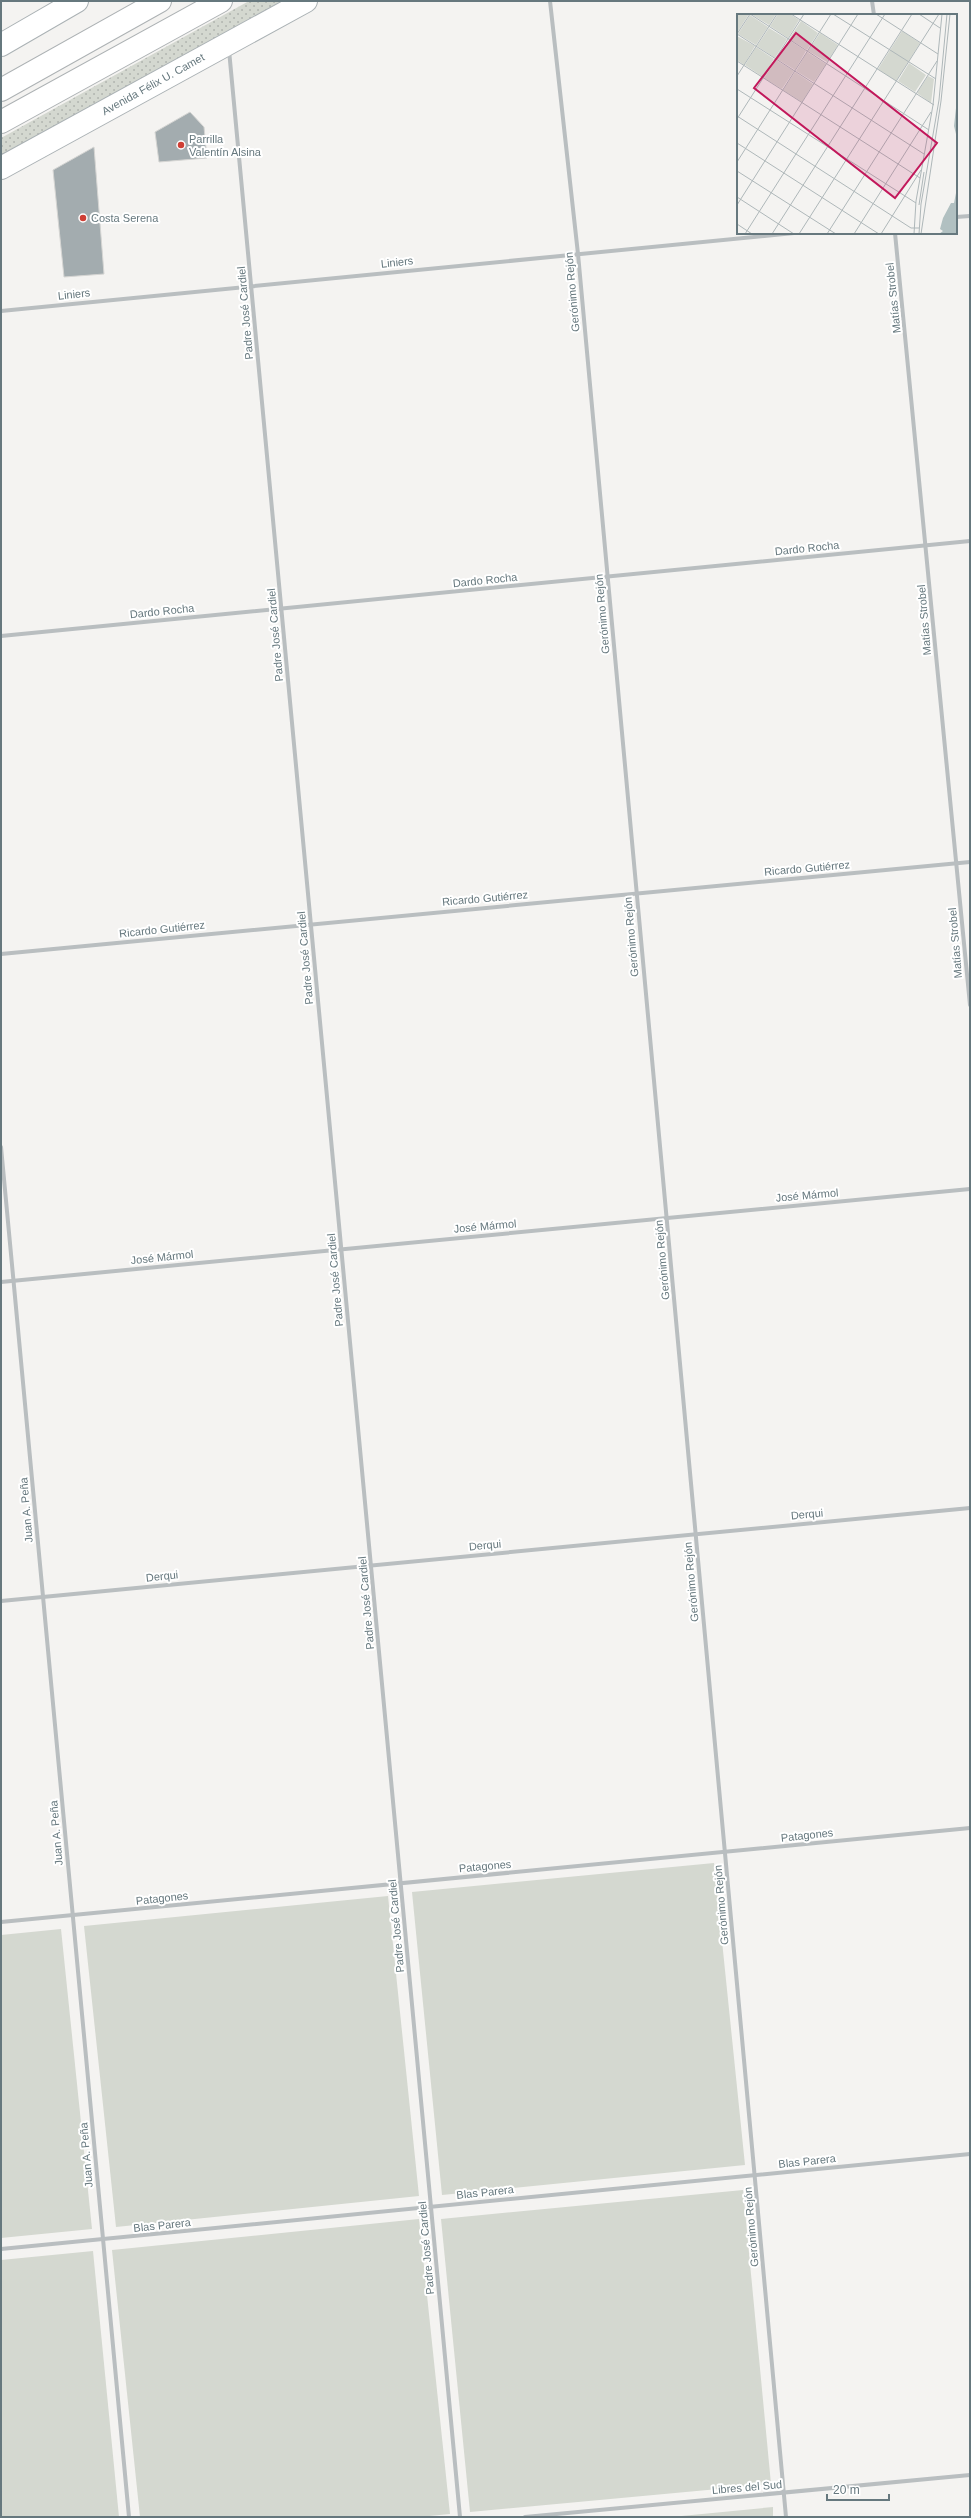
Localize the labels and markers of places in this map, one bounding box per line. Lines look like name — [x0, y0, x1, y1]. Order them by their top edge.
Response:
place label: Parrilla Valentín Alsina — [189, 133, 262, 158]
marker: Parrilla Valentín Alsina — [176, 140, 186, 150]
place label: Costa Serena — [91, 212, 159, 224]
marker: Costa Serena — [78, 213, 88, 223]

